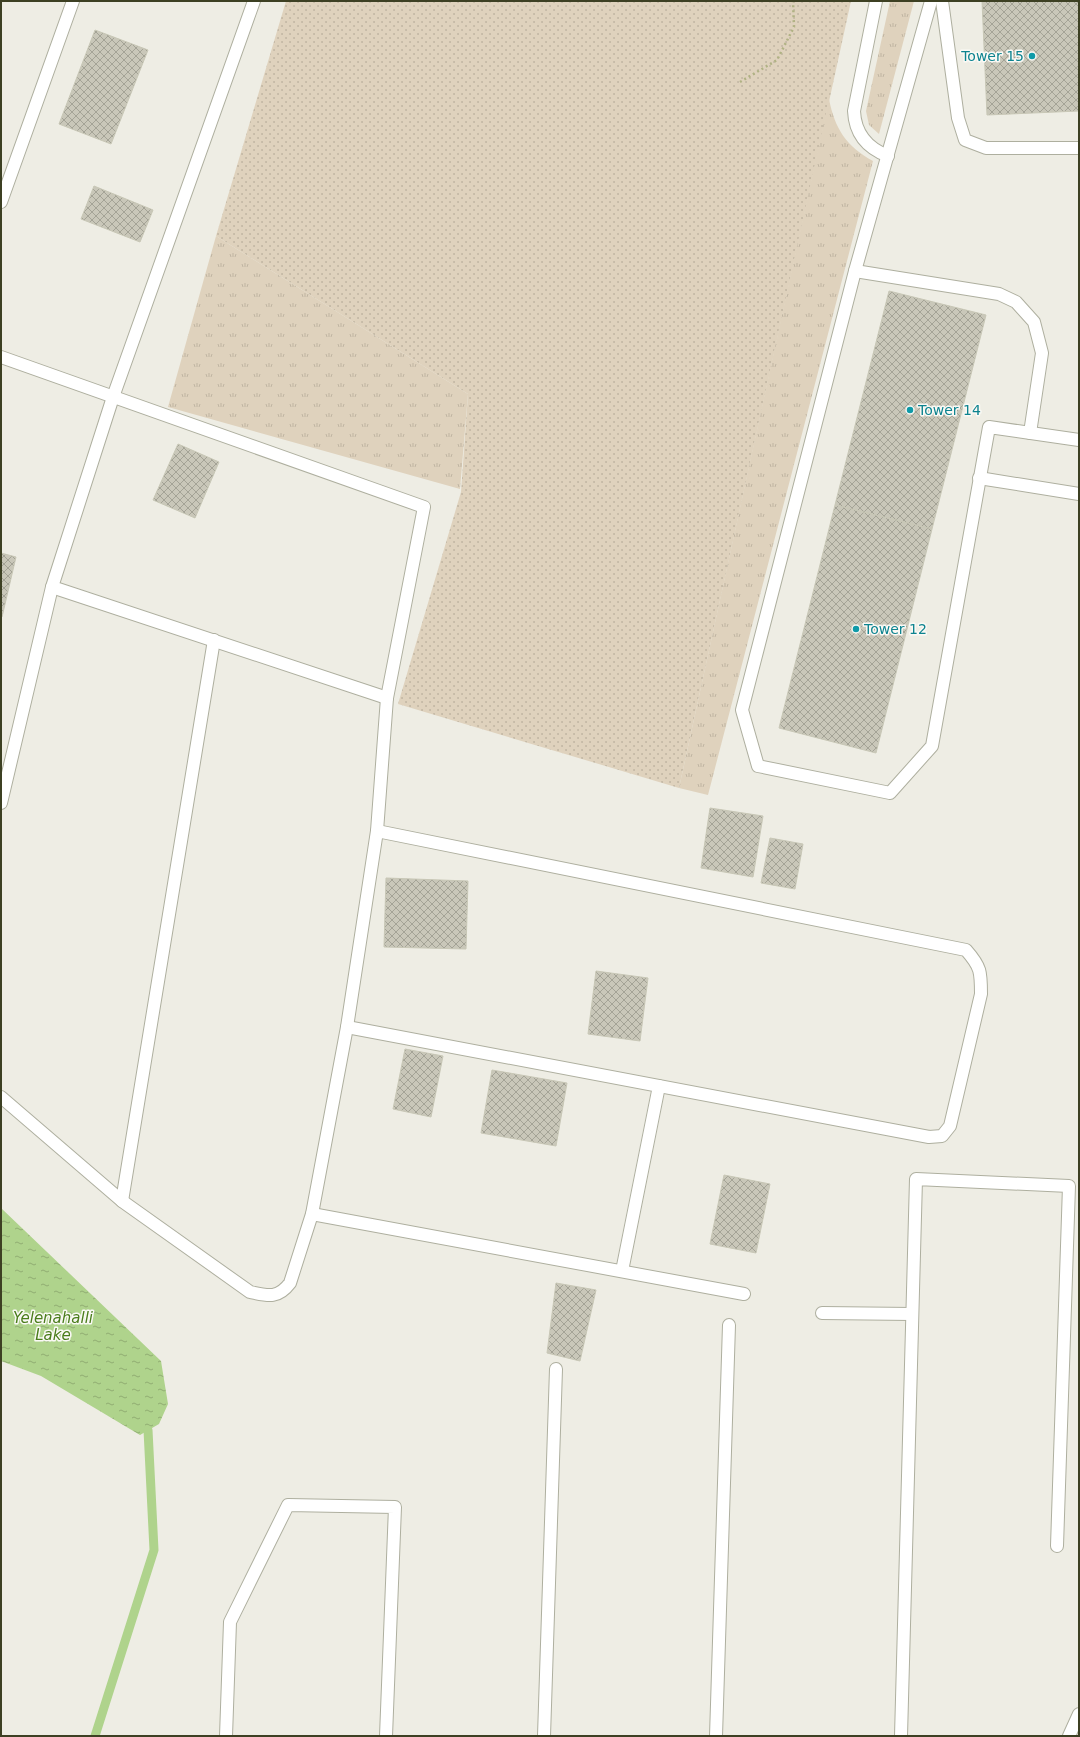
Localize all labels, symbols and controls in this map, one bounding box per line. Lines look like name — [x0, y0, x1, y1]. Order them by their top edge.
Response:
place label: Tower 15 — [960, 48, 1024, 64]
marker: Tower 15 — [1027, 51, 1037, 61]
place label: Tower 14 — [917, 402, 981, 418]
marker: Tower 14 — [905, 405, 915, 415]
place label: Tower 12 — [863, 621, 927, 637]
marker: Tower 12 — [851, 624, 861, 634]
water label: Yelenahalli Lake — [13, 1309, 94, 1344]

